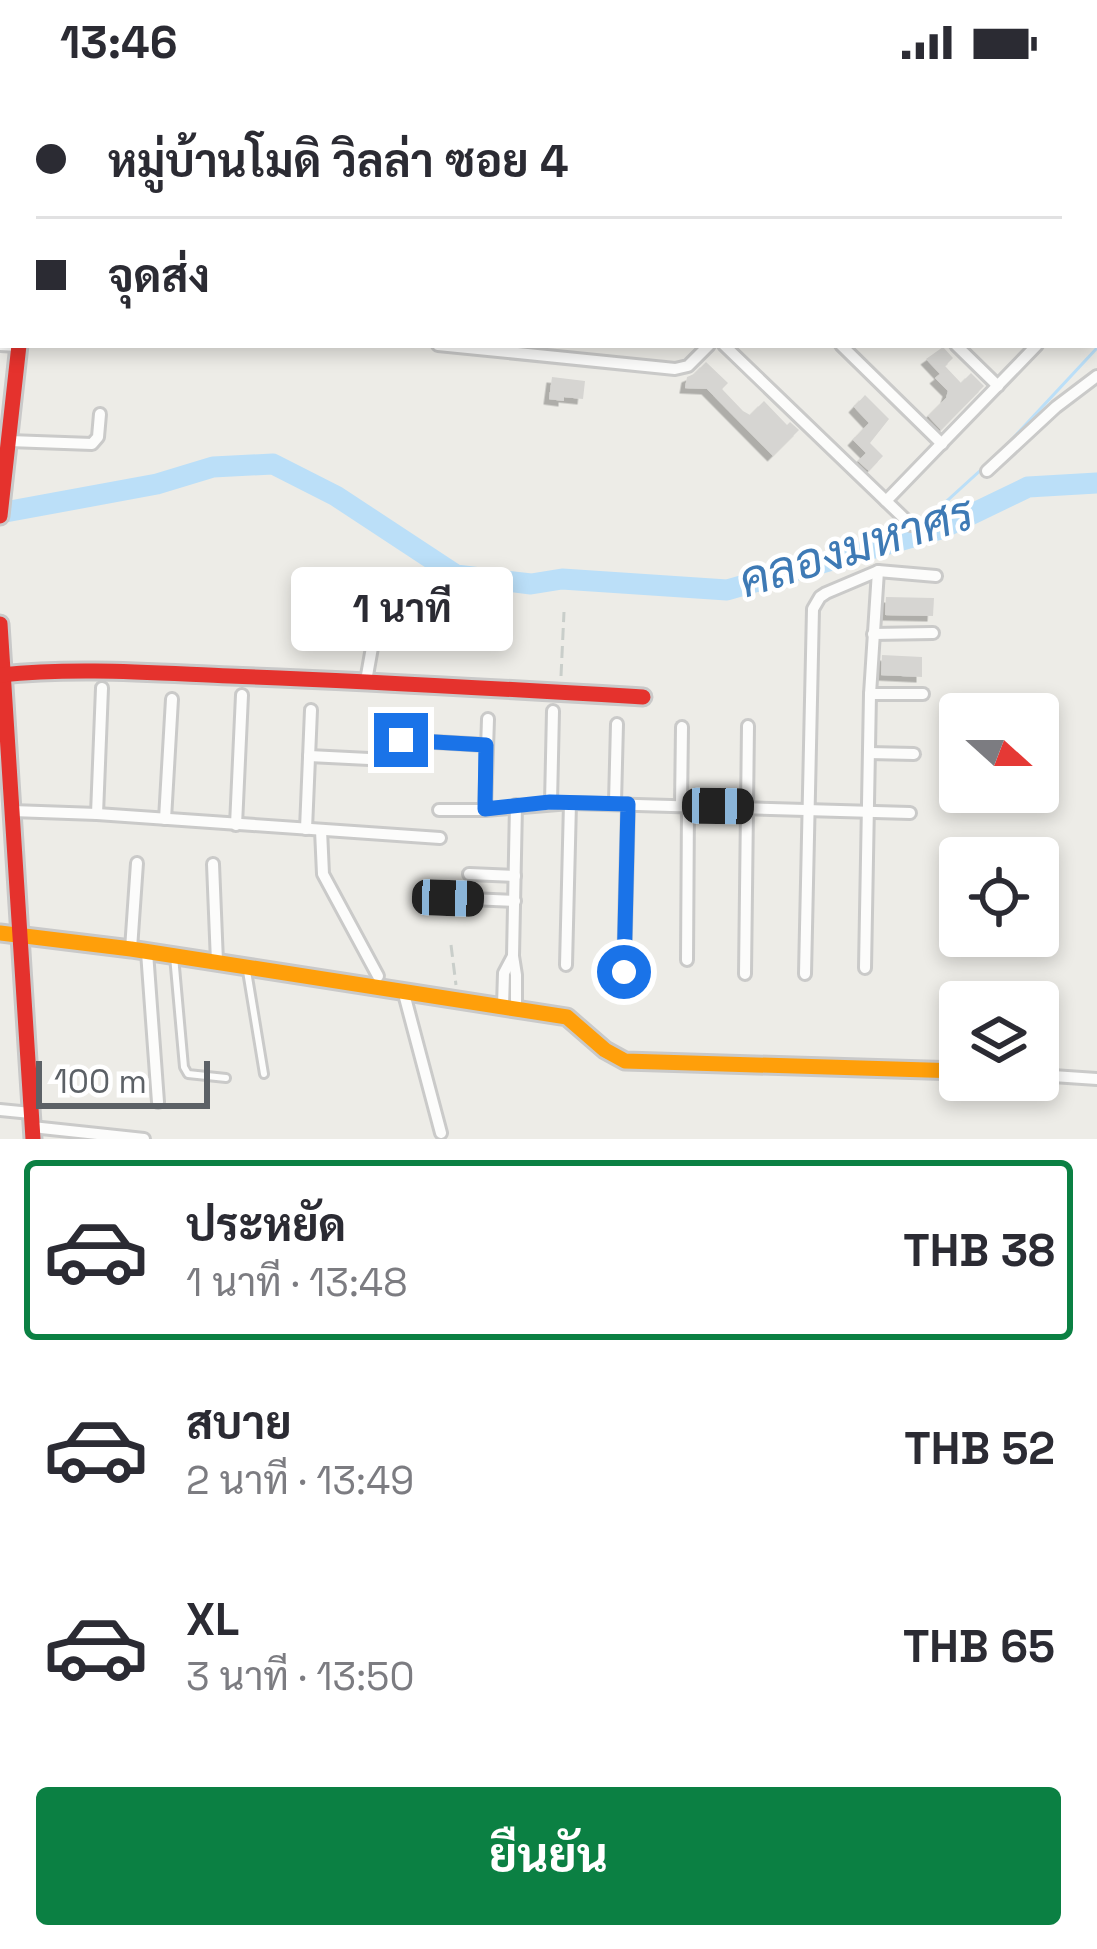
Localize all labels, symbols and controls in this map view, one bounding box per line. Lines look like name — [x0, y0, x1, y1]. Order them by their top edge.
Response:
text: 13:46 — [60, 14, 178, 71]
text: หมู่บ้านโมดิ วิลล่า ซอย 4 — [108, 133, 569, 190]
text: จุดส่ง — [108, 248, 210, 305]
water label: คลองมหาศร — [731, 481, 983, 611]
callout: 1 นาที — [290, 566, 512, 650]
text: 1 นาที — [352, 584, 452, 633]
north arrow — [939, 693, 1059, 813]
map controls — [939, 693, 1059, 1101]
route end — [374, 713, 428, 767]
car — [682, 787, 754, 825]
button: locate — [939, 837, 1059, 957]
car — [411, 879, 485, 917]
route start — [597, 945, 651, 999]
button: layers — [939, 981, 1059, 1101]
scale bar — [36, 1055, 210, 1108]
text: 100 m — [54, 1061, 147, 1103]
icon: car — [42, 1196, 150, 1304]
text: ประหยัด — [186, 1197, 346, 1254]
text: THB 38 — [903, 1222, 1055, 1279]
text: 1 นาที · 13:48 — [186, 1258, 407, 1307]
icon: car — [42, 1394, 150, 1502]
text: สบาย — [186, 1395, 292, 1452]
text: THB 52 — [904, 1420, 1055, 1477]
text: 2 นาที · 13:49 — [186, 1456, 414, 1505]
text: XL — [186, 1591, 239, 1648]
icon: car — [42, 1592, 150, 1700]
text: THB 65 — [903, 1618, 1055, 1675]
text: 3 นาที · 13:50 — [186, 1652, 414, 1701]
button: ยืนยัน — [36, 1787, 1061, 1925]

